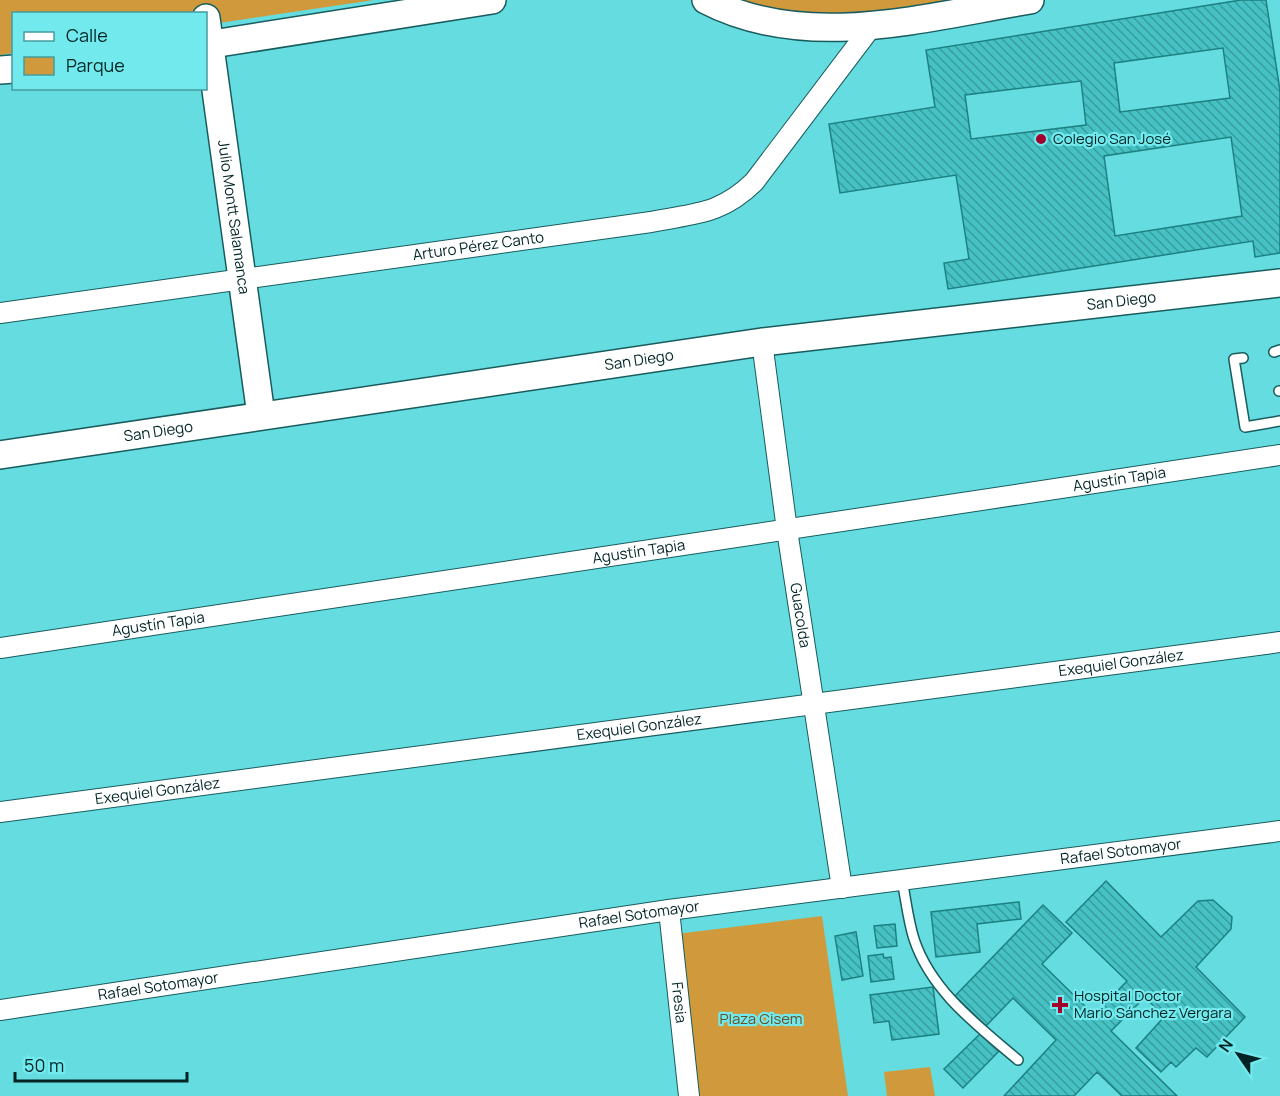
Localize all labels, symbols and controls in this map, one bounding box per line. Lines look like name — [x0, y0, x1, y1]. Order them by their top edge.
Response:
legend — [12, 12, 207, 90]
text: Calle — [66, 23, 108, 47]
text: Parque — [66, 53, 125, 77]
place label: Colegio San José — [1053, 128, 1171, 149]
marker: Colegio San José — [1034, 132, 1048, 146]
street label: Julio Montt Salamanca — [213, 139, 255, 295]
street label: Arturo Pérez Canto — [411, 226, 545, 265]
street label: San Diego — [1085, 286, 1157, 315]
street label: San Diego — [603, 344, 675, 375]
street label: San Diego — [122, 416, 194, 447]
street label: Agustín Tapia — [1071, 461, 1167, 496]
street label: Agustín Tapia — [591, 534, 687, 569]
street label: Guacolda — [785, 581, 816, 649]
street label: Agustín Tapia — [110, 606, 206, 641]
street label: Exequiel González — [1057, 644, 1185, 681]
street label: Exequiel González — [575, 708, 703, 745]
street label: Exequiel González — [94, 772, 221, 809]
street label: Rafael Sotomayor — [1059, 833, 1183, 869]
street label: Rafael Sotomayor — [577, 895, 701, 933]
street label: Rafael Sotomayor — [96, 966, 221, 1005]
street label: Fresia — [667, 981, 692, 1024]
place label: Hospital Doctor Mario Sánchez Vergara — [1074, 985, 1232, 1023]
marker: Hospital Doctor Mario Sánchez Vergara — [1051, 996, 1069, 1014]
park label: Plaza Cisem — [719, 1008, 803, 1029]
north arrow — [1208, 1024, 1268, 1084]
text: N — [1213, 1034, 1238, 1056]
scale bar — [15, 1045, 188, 1083]
text: 50 m — [24, 1053, 64, 1077]

